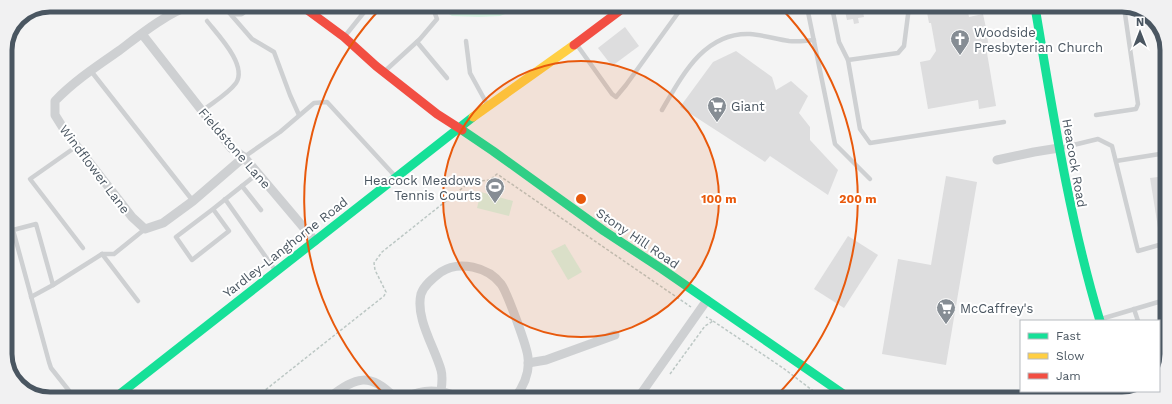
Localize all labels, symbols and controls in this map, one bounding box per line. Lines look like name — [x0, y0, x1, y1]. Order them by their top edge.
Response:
north arrow — [1120, 12, 1160, 52]
text: N — [1136, 16, 1144, 29]
place label: Woodside Presbyterian Church — [974, 25, 1103, 55]
church icon: Woodside Presbyterian Church — [949, 28, 971, 56]
supermarket icon: Giant — [706, 95, 728, 123]
place label: Giant — [731, 99, 765, 114]
street label: Fieldstone Lane — [196, 105, 274, 192]
street label: Heacock Road — [1059, 118, 1090, 209]
street label: Windflower Lane — [56, 122, 133, 217]
place label: Heacock Meadows Tennis Courts — [364, 173, 481, 203]
sports icon: Heacock Meadows Tennis Courts — [484, 176, 506, 204]
centre of rings — [574, 192, 588, 206]
text: 100 m — [701, 192, 737, 206]
text: 200 m — [839, 192, 877, 206]
street label: Yardley-Langhorne Road — [220, 194, 351, 301]
street label: Stony Hill Road — [593, 205, 682, 272]
supermarket icon: McCaffrey's — [935, 297, 957, 325]
place label: McCaffrey's — [960, 301, 1033, 316]
legend — [1020, 320, 1160, 392]
text: Fast — [1056, 329, 1081, 343]
text: Slow — [1056, 349, 1084, 363]
text: Jam — [1056, 369, 1081, 383]

